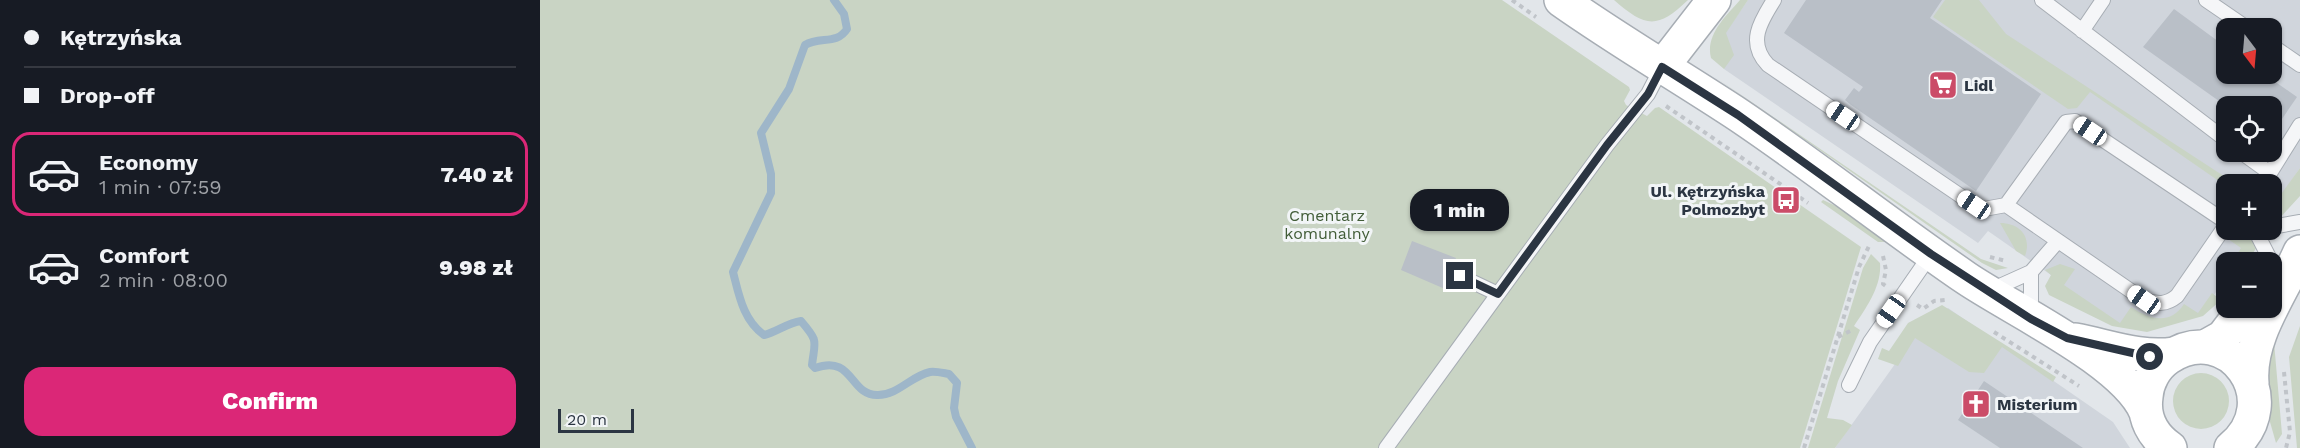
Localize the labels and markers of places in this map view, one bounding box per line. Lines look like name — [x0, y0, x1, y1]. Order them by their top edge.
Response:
supermarket icon: Lidl — [1927, 69, 1959, 101]
place label: Lidl — [1964, 76, 1994, 95]
place label: Ul. Kętrzyńska Polmozbyt — [1651, 182, 1766, 219]
bus stop icon: Ul. Kętrzyńska Polmozbyt — [1770, 184, 1802, 216]
church icon: Misterium — [1960, 388, 1992, 420]
place label: Misterium — [1997, 395, 2078, 414]

